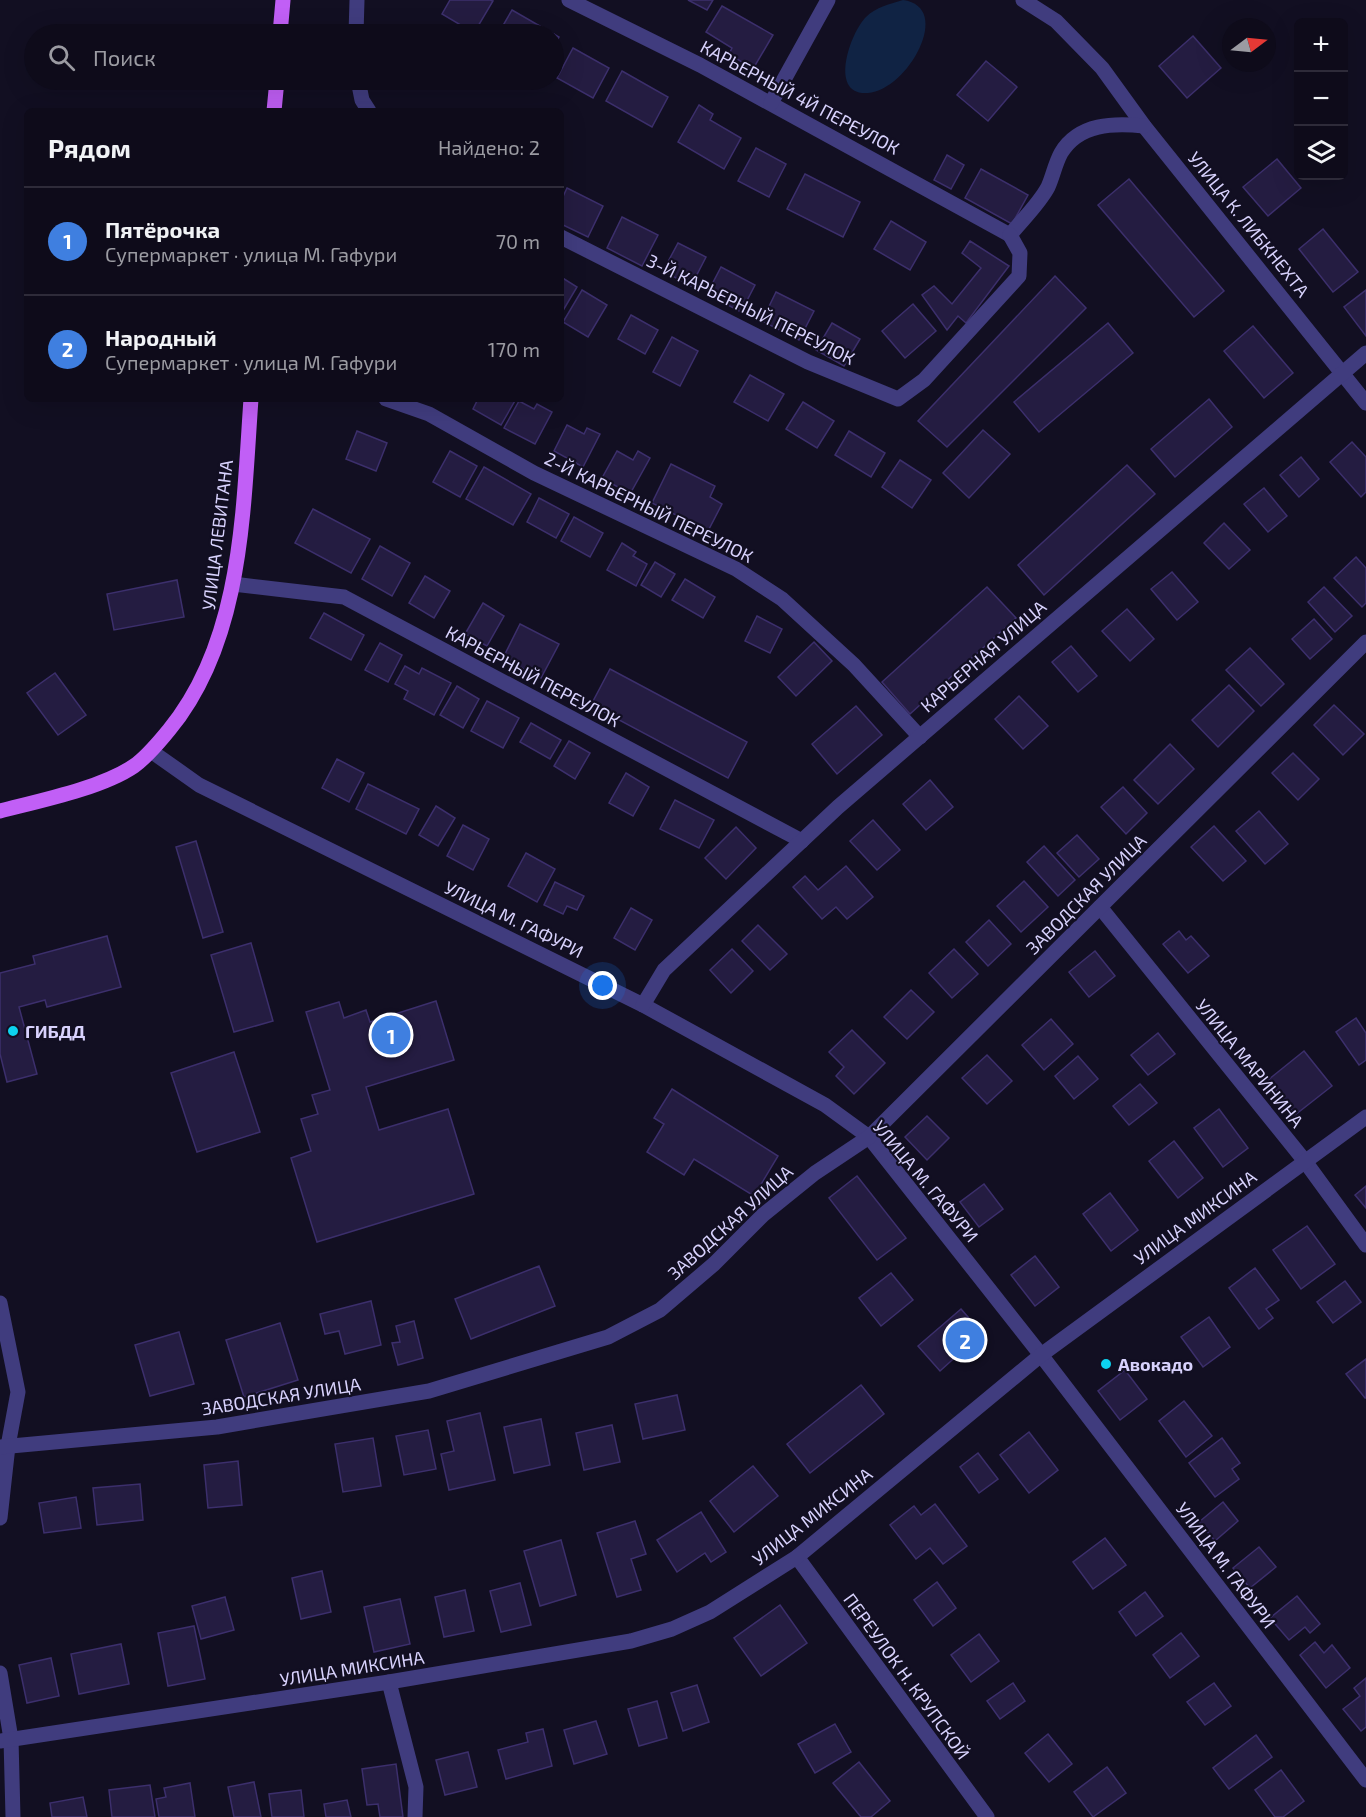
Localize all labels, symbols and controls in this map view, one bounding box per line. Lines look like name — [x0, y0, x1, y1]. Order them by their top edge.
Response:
north arrow — [1222, 18, 1276, 72]
map controls — [1294, 18, 1348, 180]
button: + — [1294, 18, 1348, 72]
search box — [24, 24, 564, 90]
street label: КАРЬЕРНЫЙ 4Й ПЕРЕУЛОК — [697, 35, 903, 159]
icon: search — [45, 41, 78, 74]
text: Поиск — [93, 44, 156, 70]
button: − — [1294, 72, 1348, 126]
button: layers — [1294, 126, 1348, 180]
text: Рядом — [48, 132, 131, 163]
text: Найдено: 2 — [438, 135, 540, 159]
street label: УЛИЦА К. ЛИБКНЕХТА — [1184, 147, 1315, 302]
text: Пятёрочка — [105, 216, 220, 242]
text: 1 — [63, 229, 72, 253]
text: 70 m — [496, 229, 540, 253]
text: Супермаркет · улица М. Гафури — [105, 242, 397, 266]
street label: 3-Й КАРЬЕРНЫЙ ПЕРЕУЛОК — [643, 249, 859, 369]
text: Народный — [105, 324, 217, 350]
text: 2 — [62, 337, 73, 361]
text: 170 m — [488, 337, 540, 361]
text: Супермаркет · улица М. Гафури — [105, 350, 397, 374]
street label: 2-Й КАРЬЕРНЫЙ ПЕРЕУЛОК — [541, 447, 757, 567]
street label: УЛИЦА ЛЕВИТАНА — [197, 458, 237, 611]
street label: КАРЬЕРНАЯ УЛИЦА — [916, 595, 1051, 717]
street label: КАРЬЕРНЫЙ ПЕРЕУЛОК — [442, 621, 624, 731]
street label: ЗАВОДСКАЯ УЛИЦА — [1021, 829, 1151, 959]
street label: УЛИЦА М. ГАФУРИ — [441, 876, 587, 962]
your location — [588, 971, 617, 1000]
street label: УЛИЦА МАРИНИНА — [1191, 994, 1309, 1132]
pin: 1 — [372, 1012, 410, 1058]
place label: ГИБДД — [25, 1020, 85, 1042]
marker: ГИБДД — [6, 1024, 20, 1038]
street label: УЛИЦА М. ГАФУРИ — [869, 1116, 983, 1246]
street label: ЗАВОДСКАЯ УЛИЦА — [663, 1159, 798, 1284]
street label: УЛИЦА МИКСИНА — [1130, 1165, 1261, 1269]
pin: 2 — [946, 1318, 984, 1362]
place label: Авокадо — [1118, 1353, 1193, 1375]
marker: Авокадо — [1099, 1357, 1113, 1371]
street label: ЗАВОДСКАЯ УЛИЦА — [200, 1372, 363, 1419]
street label: УЛИЦА МИКСИНА — [748, 1462, 877, 1570]
street label: УЛИЦА М. ГАФУРИ — [1171, 1498, 1281, 1632]
street label: ПЕРЕУЛОК Н. КРУПСКОЙ — [839, 1589, 975, 1763]
street label: УЛИЦА МИКСИНА — [278, 1646, 427, 1690]

